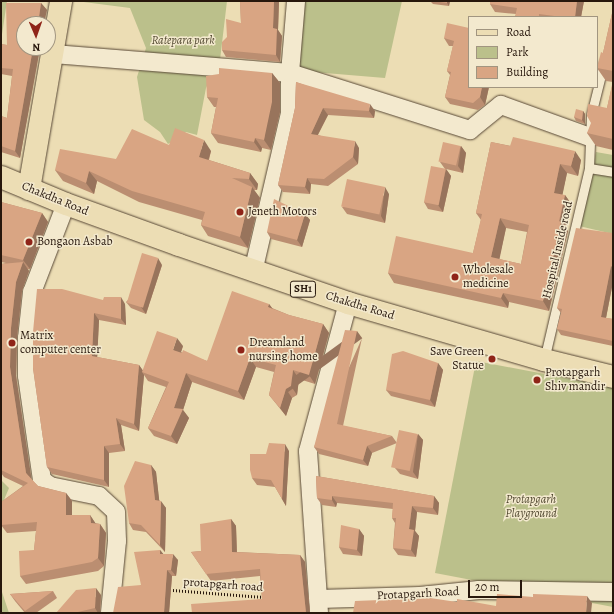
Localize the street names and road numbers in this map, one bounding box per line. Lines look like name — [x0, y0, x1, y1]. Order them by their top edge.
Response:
street label: Chakdha Road — [19, 179, 91, 219]
street label: Hospital Inside road — [540, 200, 576, 300]
road number: SH1 — [289, 280, 317, 298]
street label: Chakdha Road — [324, 289, 396, 323]
street label: protapgarh road — [183, 575, 263, 595]
street label: Protapgarh Road — [376, 585, 460, 603]

